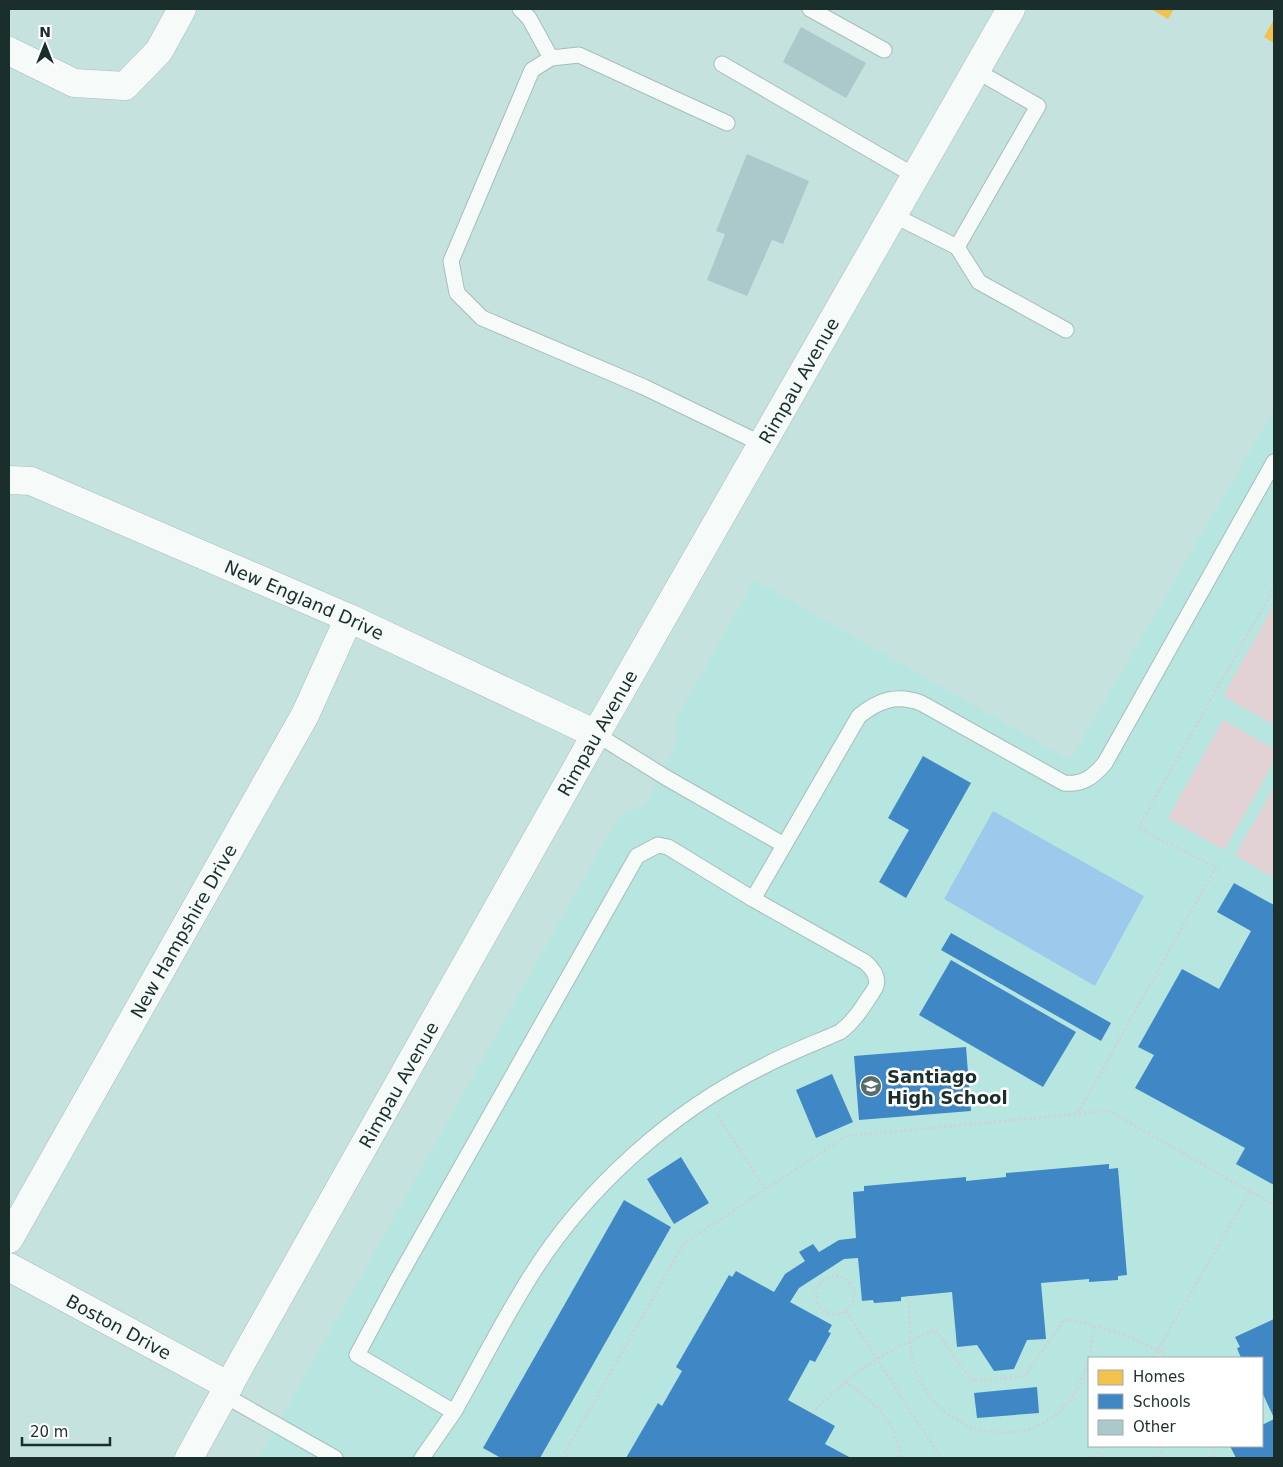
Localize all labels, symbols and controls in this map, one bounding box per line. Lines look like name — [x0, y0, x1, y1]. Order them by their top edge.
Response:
north arrow — [20, 20, 70, 70]
text: N — [39, 24, 51, 40]
street label: Rimpau Avenue — [754, 314, 843, 447]
street label: New England Drive — [222, 555, 388, 644]
street label: Rimpau Avenue — [553, 666, 641, 800]
street label: New Hampshire Drive — [126, 840, 241, 1021]
street label: Rimpau Avenue — [354, 1018, 442, 1151]
place label: Santiago High School — [887, 1066, 1008, 1108]
school or university icon: Santiago High School — [859, 1074, 883, 1098]
street label: Boston Drive — [63, 1290, 175, 1363]
legend — [1088, 1357, 1263, 1447]
text: Homes — [1133, 1368, 1185, 1386]
text: Schools — [1133, 1393, 1191, 1411]
scale bar — [22, 1414, 110, 1446]
text: Other — [1133, 1418, 1176, 1436]
text: 20 m — [30, 1423, 68, 1441]

